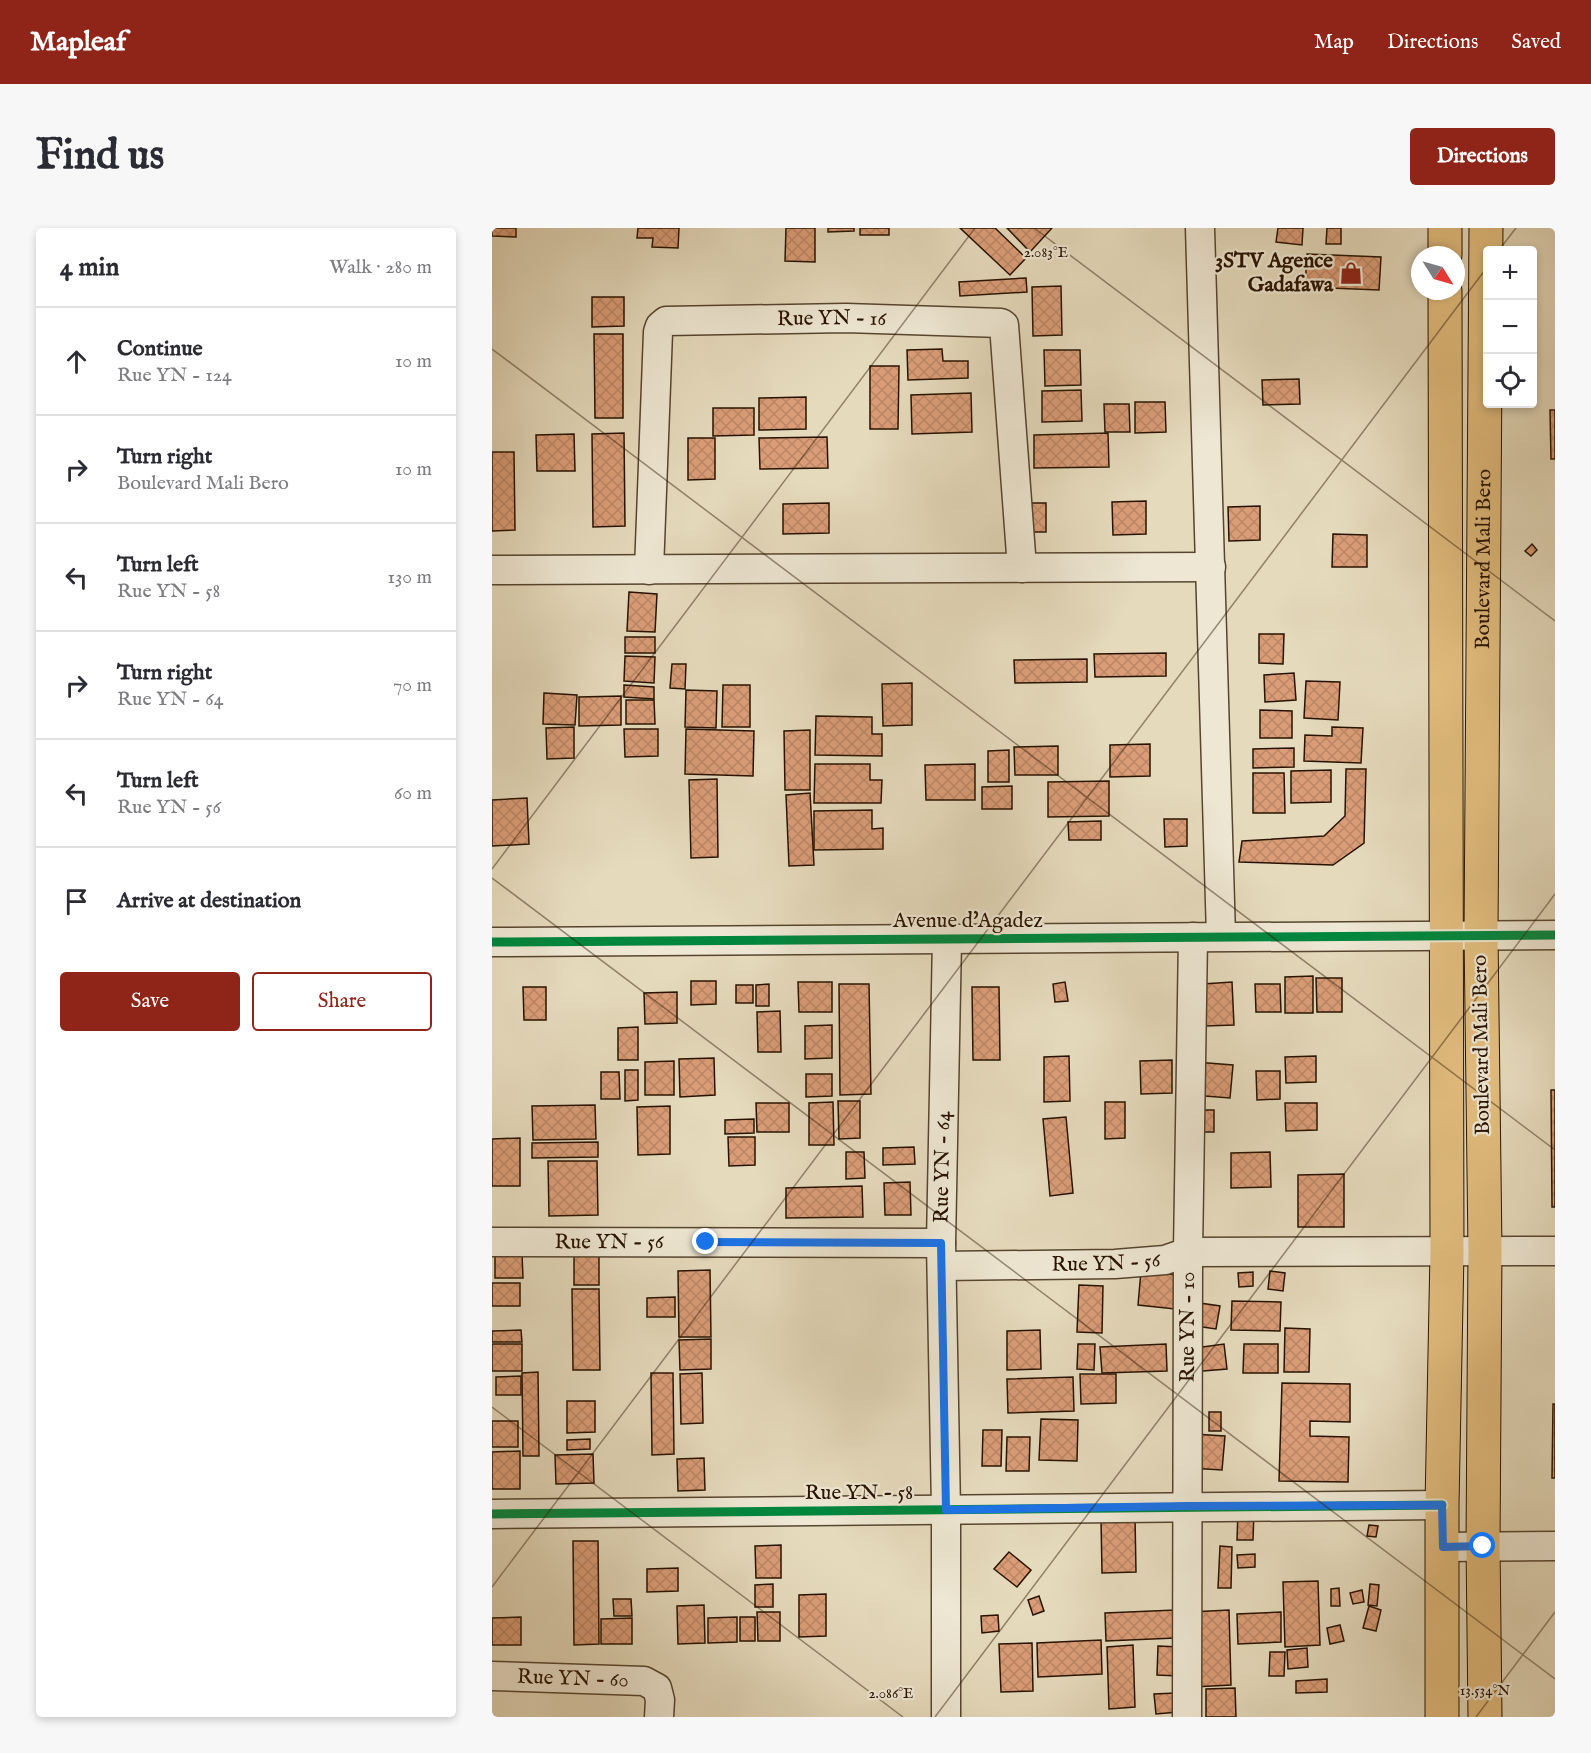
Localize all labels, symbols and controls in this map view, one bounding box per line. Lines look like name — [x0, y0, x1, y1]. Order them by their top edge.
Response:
text: Mapleaf — [30, 25, 126, 60]
text: Map — [1314, 29, 1354, 56]
text: Directions — [1387, 29, 1478, 56]
text: Saved — [1511, 29, 1561, 56]
button: Directions — [1410, 128, 1555, 185]
text: Find us — [36, 130, 164, 183]
text: 2.083°E — [1024, 243, 1068, 262]
north arrow — [1411, 246, 1465, 300]
map controls — [1483, 246, 1537, 408]
button: + — [1483, 246, 1537, 300]
place label: 3STV Agence Gadafawa — [1215, 248, 1334, 299]
text: 4 min — [60, 251, 119, 284]
text: Walk · 280 m — [329, 255, 432, 280]
shop icon: 3STV Agence Gadafawa — [1338, 260, 1364, 286]
button: − — [1483, 300, 1537, 354]
street label: Rue YN - 16 — [777, 304, 888, 333]
text: Continue — [117, 335, 203, 363]
icon: ahead — [60, 345, 93, 378]
text: 10 m — [395, 349, 432, 374]
button: locate — [1483, 354, 1537, 408]
text: Rue YN - 124 — [117, 363, 232, 388]
text: Turn right — [117, 443, 212, 471]
icon: right — [60, 453, 93, 486]
text: 10 m — [395, 457, 432, 482]
street label: Boulevard Mali Bero — [1470, 469, 1498, 649]
text: Boulevard Mali Bero — [117, 471, 289, 496]
text: Turn left — [117, 551, 199, 579]
icon: left — [60, 561, 93, 594]
text: 130 m — [387, 565, 432, 590]
text: Rue YN - 58 — [117, 579, 220, 604]
text: Turn right — [117, 659, 212, 687]
icon: right — [60, 669, 93, 702]
text: 70 m — [393, 673, 432, 698]
text: Rue YN - 64 — [117, 687, 224, 712]
text: Turn left — [117, 767, 199, 795]
icon: left — [60, 777, 93, 810]
text: 60 m — [394, 781, 432, 806]
text: Rue YN - 56 — [117, 795, 221, 820]
icon: arrive — [60, 885, 93, 918]
text: Arrive at destination — [117, 887, 301, 915]
street label: Avenue d'Agadez — [892, 908, 1043, 935]
street label: Boulevard Mali Bero — [1467, 955, 1497, 1135]
button: Save — [60, 972, 240, 1031]
button: Share — [252, 972, 432, 1031]
street label: Rue YN - 64 — [928, 1110, 957, 1223]
route end — [692, 1228, 718, 1254]
street label: Rue YN - 56 — [554, 1229, 665, 1256]
street label: Rue YN - 56 — [1051, 1247, 1163, 1278]
street label: Rue YN - 10 — [1174, 1272, 1201, 1382]
street label: Rue YN - 58 — [805, 1480, 913, 1507]
route start — [1469, 1532, 1495, 1558]
street label: Rue YN - 60 — [517, 1663, 629, 1694]
text: 13.534°N — [1460, 1681, 1510, 1700]
text: 2.086°E — [869, 1684, 913, 1703]

